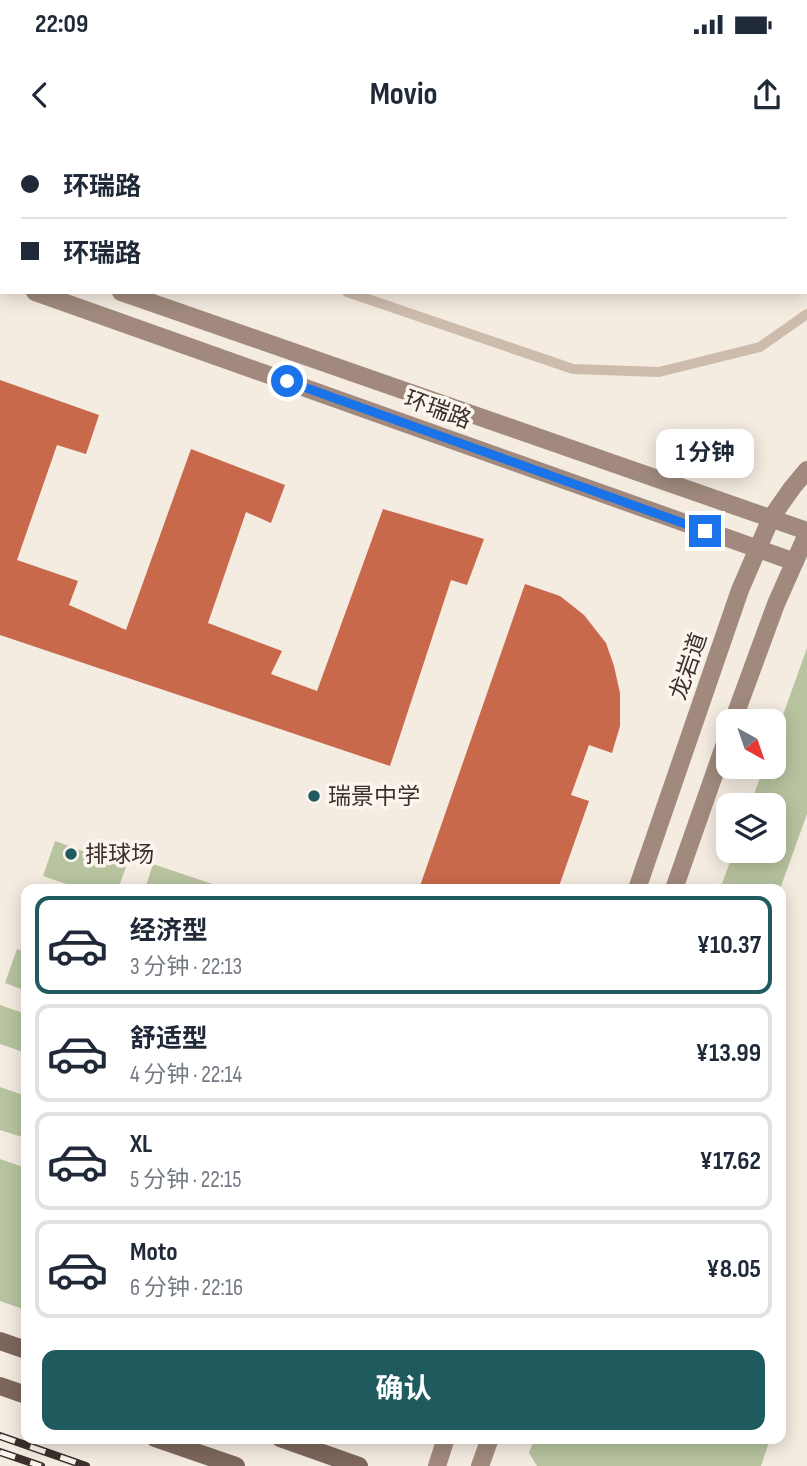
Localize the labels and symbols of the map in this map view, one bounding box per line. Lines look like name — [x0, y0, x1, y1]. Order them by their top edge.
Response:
route start — [271, 365, 303, 397]
street label: 环瑞路 — [400, 385, 475, 435]
callout: 1 分钟 — [656, 430, 754, 478]
route end — [689, 515, 721, 547]
street label: 龙岩道 — [664, 629, 713, 704]
north arrow — [716, 709, 786, 779]
place label: 瑞景中学 — [328, 783, 420, 811]
marker: 瑞景中学 — [306, 788, 322, 804]
place label: 排球场 — [85, 841, 154, 869]
marker: 排球场 — [63, 846, 79, 862]

